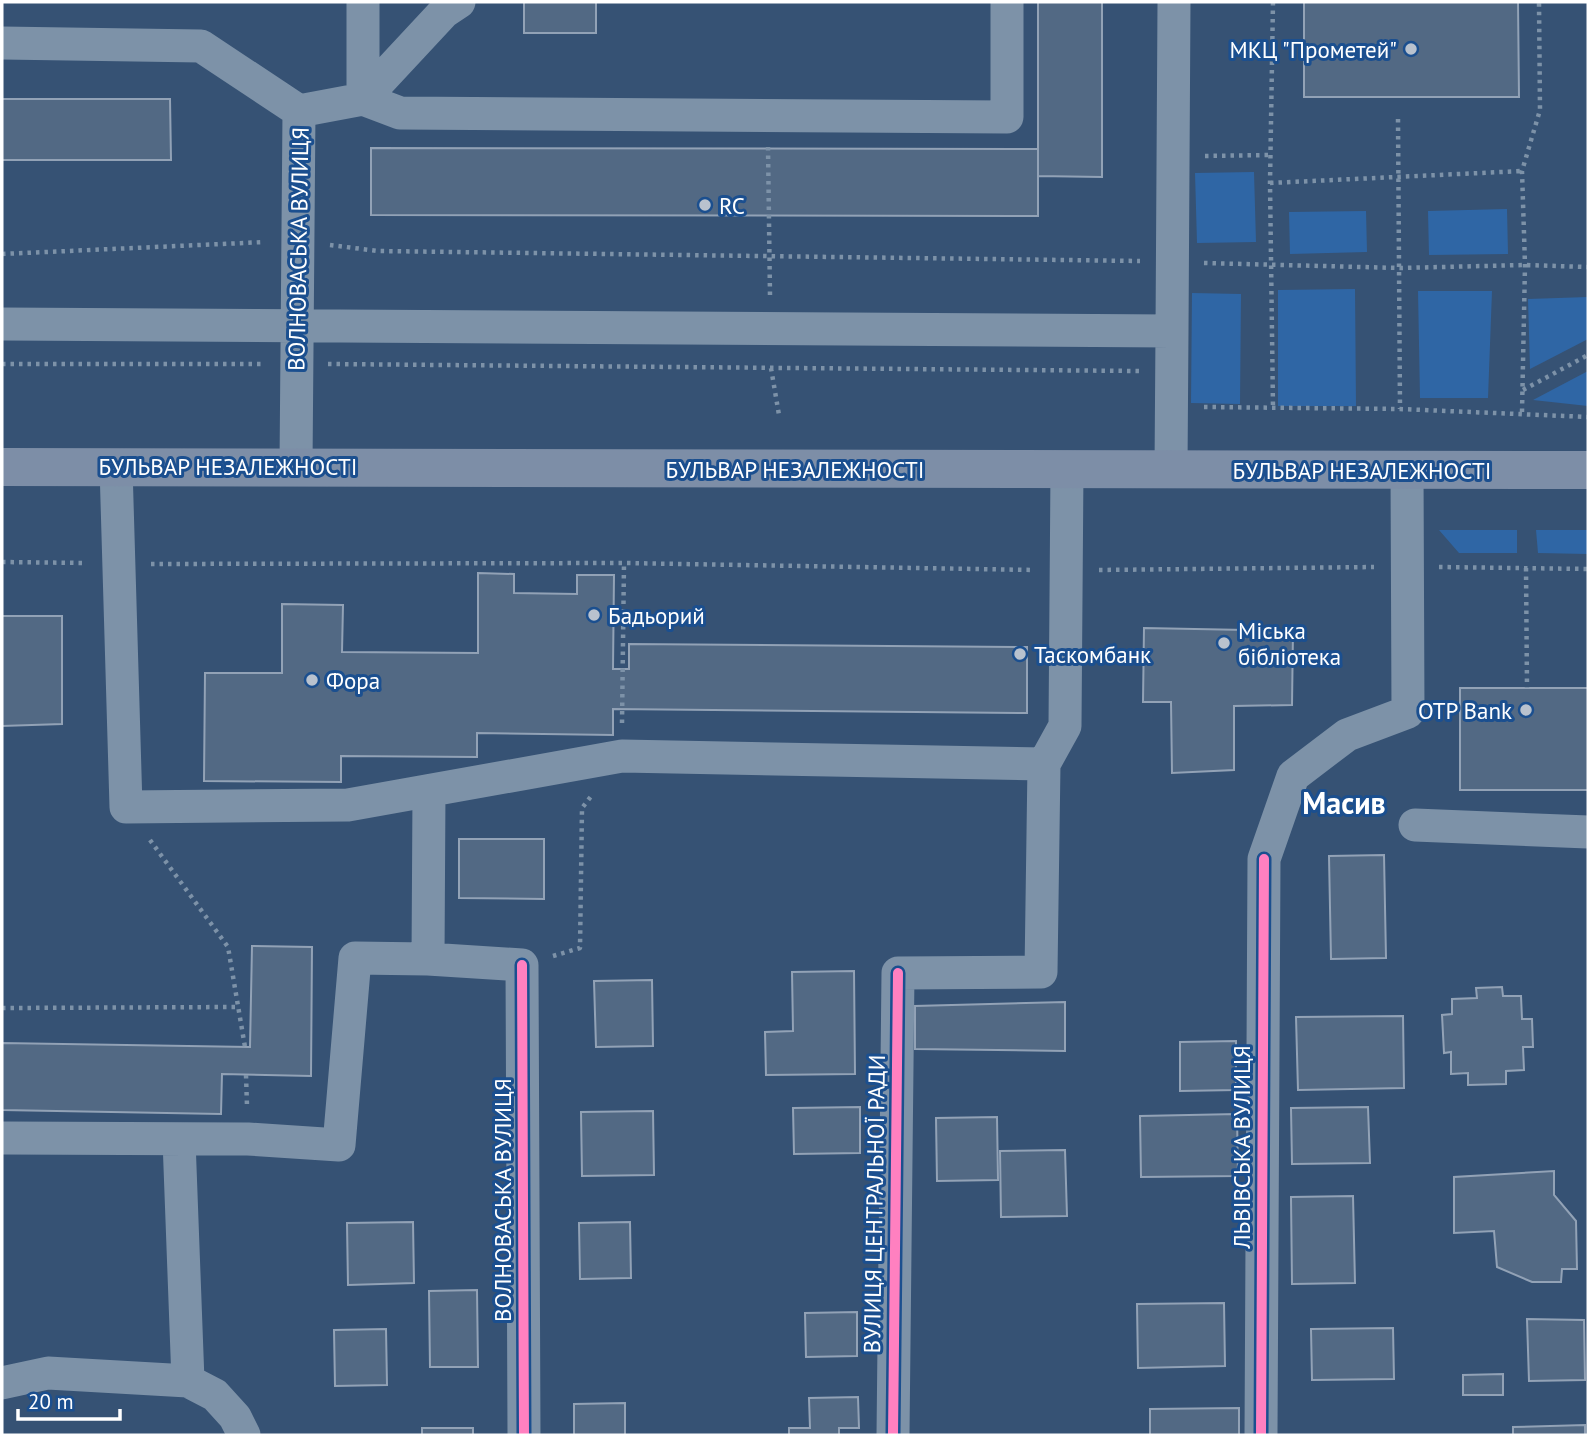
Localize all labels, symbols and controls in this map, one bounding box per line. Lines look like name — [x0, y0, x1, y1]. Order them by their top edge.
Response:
place label: МКЦ "Прометей" — [1230, 35, 1397, 64]
marker: МКЦ "Прометей" — [1403, 41, 1419, 57]
street label: ВОЛНОВАСЬКА ВУЛИЦЯ — [281, 127, 315, 371]
place label: RC — [719, 191, 745, 220]
marker: RC — [697, 197, 713, 213]
street label: БУЛЬВАР НЕЗАЛЕЖНОСТІ — [98, 452, 358, 481]
street label: БУЛЬВАР НЕЗАЛЕЖНОСТІ — [665, 455, 925, 484]
street label: БУЛЬВАР НЕЗАЛЕЖНОСТІ — [1232, 456, 1492, 485]
place label: Бадьорий — [608, 601, 705, 630]
marker: Бадьорий — [586, 607, 602, 623]
place label: Міська бібліотека — [1238, 616, 1341, 671]
marker: Міська бібліотека — [1216, 635, 1232, 651]
place label: Таскомбанк — [1034, 640, 1151, 669]
marker: Таскомбанк — [1012, 646, 1028, 662]
place label: Фора — [326, 666, 380, 695]
marker: Фора — [304, 672, 320, 688]
place label: OTP Bank — [1418, 696, 1512, 725]
marker: OTP Bank — [1518, 702, 1534, 718]
district label: Масив — [1302, 783, 1386, 822]
street label: ЛЬВІВСЬКА ВУЛИЦЯ — [1227, 1045, 1256, 1250]
street label: ВУЛИЦЯ ЦЕНТРАЛЬНОЇ РАДИ — [857, 1054, 891, 1354]
street label: ВОЛНОВАСЬКА ВУЛИЦЯ — [488, 1078, 517, 1322]
scale bar — [18, 1378, 119, 1422]
text: 20 m — [28, 1388, 74, 1415]

